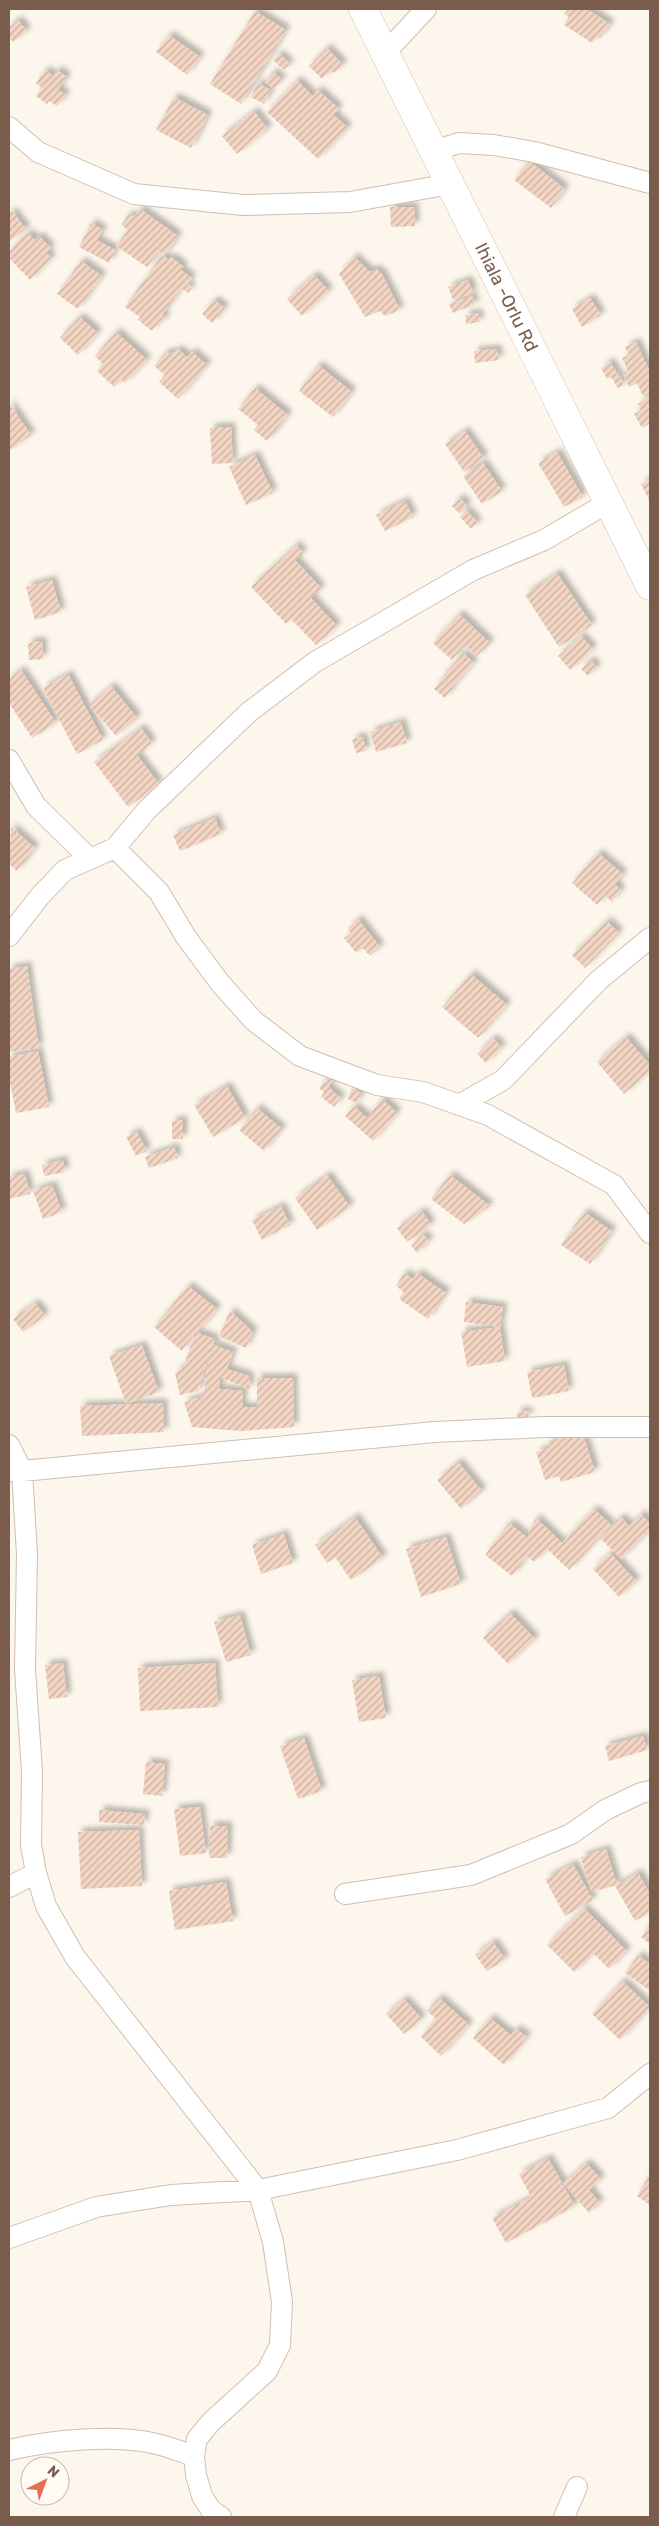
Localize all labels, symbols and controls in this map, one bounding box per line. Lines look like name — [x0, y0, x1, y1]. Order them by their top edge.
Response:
street label: Ihiala -Orlu Rd — [470, 239, 543, 355]
north arrow — [20, 2456, 70, 2506]
text: N — [44, 2462, 63, 2481]

